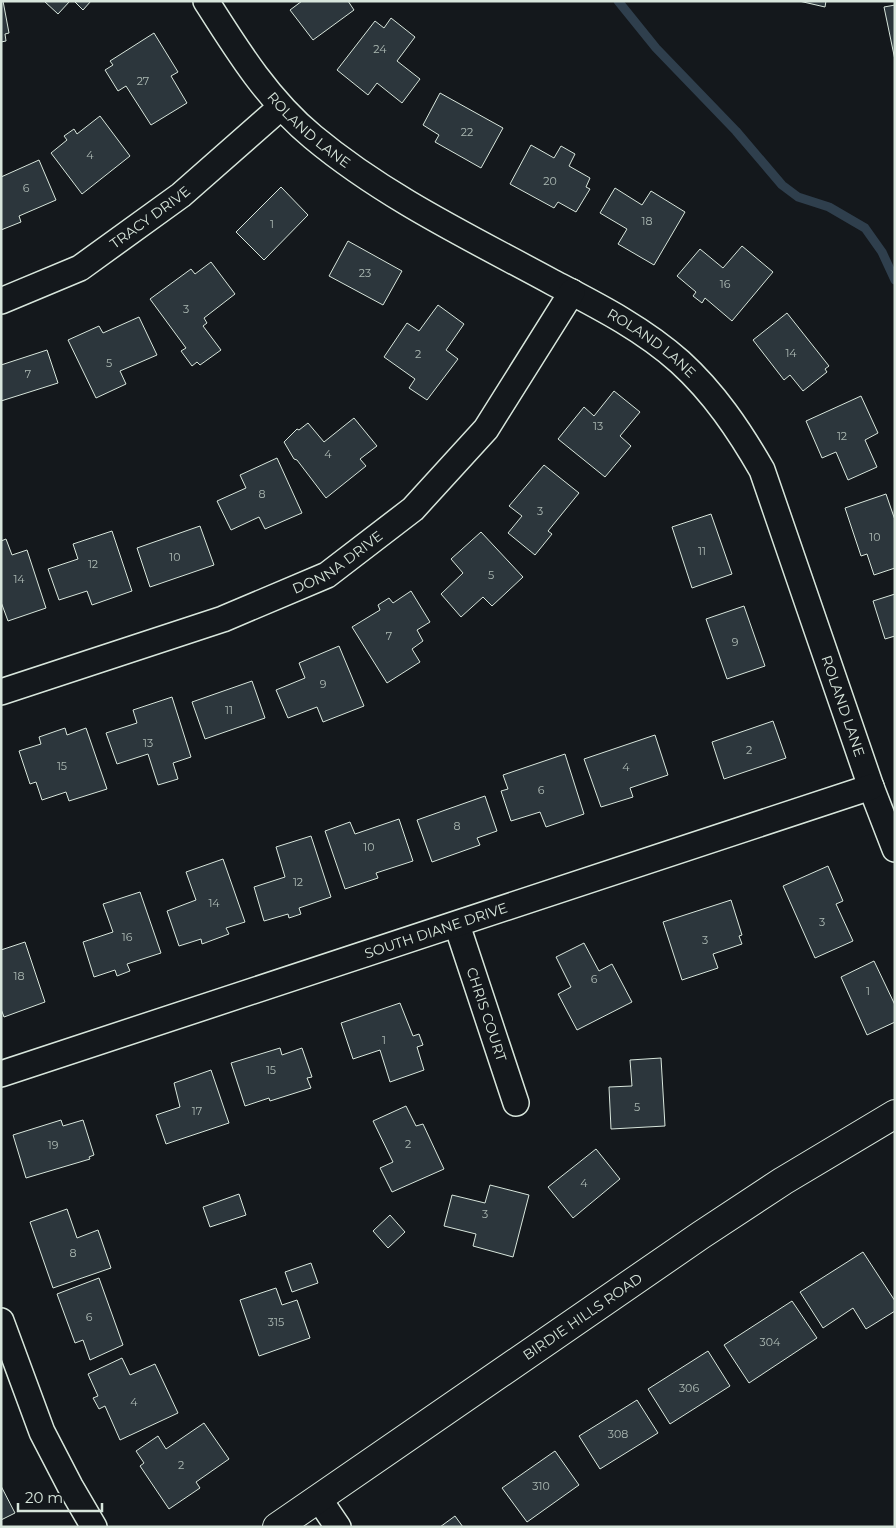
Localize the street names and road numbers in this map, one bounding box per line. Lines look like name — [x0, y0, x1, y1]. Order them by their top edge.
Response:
street label: ROLAND LANE — [263, 88, 354, 172]
street label: TRACY DRIVE — [106, 182, 194, 253]
street label: ROLAND LANE — [604, 304, 700, 381]
street label: DONNA DRIVE — [290, 527, 386, 598]
street label: ROLAND LANE — [817, 653, 869, 759]
street label: SOUTH DIANE DRIVE — [362, 899, 510, 962]
street label: CHRIS COURT — [463, 965, 511, 1064]
street label: BIRDIE HILLS ROAD — [519, 1269, 646, 1364]

